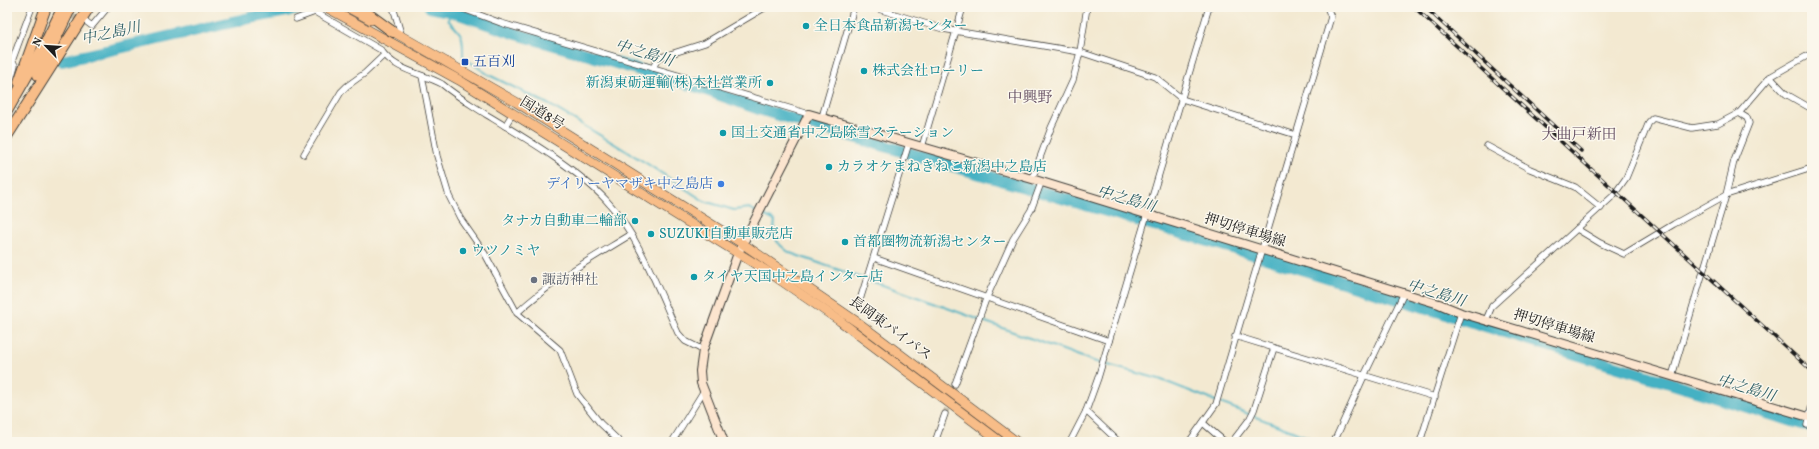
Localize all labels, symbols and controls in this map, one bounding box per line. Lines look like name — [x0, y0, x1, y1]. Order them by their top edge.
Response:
water label: 中之島川 — [79, 17, 144, 51]
place label: 全日本食品新潟センター — [814, 17, 967, 36]
marker: 全日本食品新潟センター — [801, 21, 811, 31]
north arrow — [26, 26, 66, 66]
water label: 中之島川 — [612, 35, 678, 73]
text: N — [30, 36, 47, 49]
place label: 五百刈 — [473, 53, 515, 72]
marker: 五百刈 — [460, 57, 470, 67]
place label: 株式会社ローリー — [872, 62, 984, 81]
marker: 株式会社ローリー — [859, 66, 869, 76]
place label: 新潟東砺運輸(株)本社営業所 — [586, 74, 762, 93]
marker: 新潟東砺運輸(株)本社営業所 — [765, 78, 775, 88]
district label: 中興野 — [1007, 88, 1053, 109]
street label: 国道8号 — [516, 93, 568, 135]
place label: 国土交通省中之島除雪ステーション — [731, 124, 954, 143]
district label: 大曲戸新田 — [1541, 125, 1617, 146]
marker: 国土交通省中之島除雪ステーション — [718, 128, 728, 138]
place label: カラオケまねきねこ新潟中之島店 — [837, 158, 1047, 177]
marker: カラオケまねきねこ新潟中之島店 — [824, 162, 834, 172]
place label: デイリーヤマザキ中之島店 — [546, 175, 713, 194]
marker: デイリーヤマザキ中之島店 — [716, 179, 726, 189]
water label: 中之島川 — [1094, 182, 1160, 219]
street label: 押切停車場線 — [1202, 210, 1288, 252]
place label: タナカ自動車二輪部 — [501, 212, 627, 231]
marker: タナカ自動車二輪部 — [630, 216, 640, 226]
place label: SUZUKI自動車販売店 — [659, 225, 793, 244]
marker: SUZUKI自動車販売店 — [646, 229, 656, 239]
place label: 首都圏物流新潟センター — [853, 233, 1006, 252]
marker: 首都圏物流新潟センター — [840, 237, 850, 247]
place label: ウツノミヤ — [471, 242, 540, 261]
marker: ウツノミヤ — [458, 246, 468, 256]
place label: タイヤ天国中之島インター店 — [702, 268, 883, 287]
place label: 諏訪神社 — [542, 271, 598, 290]
marker: タイヤ天国中之島インター店 — [689, 272, 699, 282]
marker: 諏訪神社 — [529, 275, 539, 285]
water label: 中之島川 — [1404, 275, 1470, 313]
street label: 長岡東バイパス — [845, 293, 935, 365]
street label: 押切停車場線 — [1511, 306, 1597, 348]
water label: 中之島川 — [1714, 370, 1780, 408]

